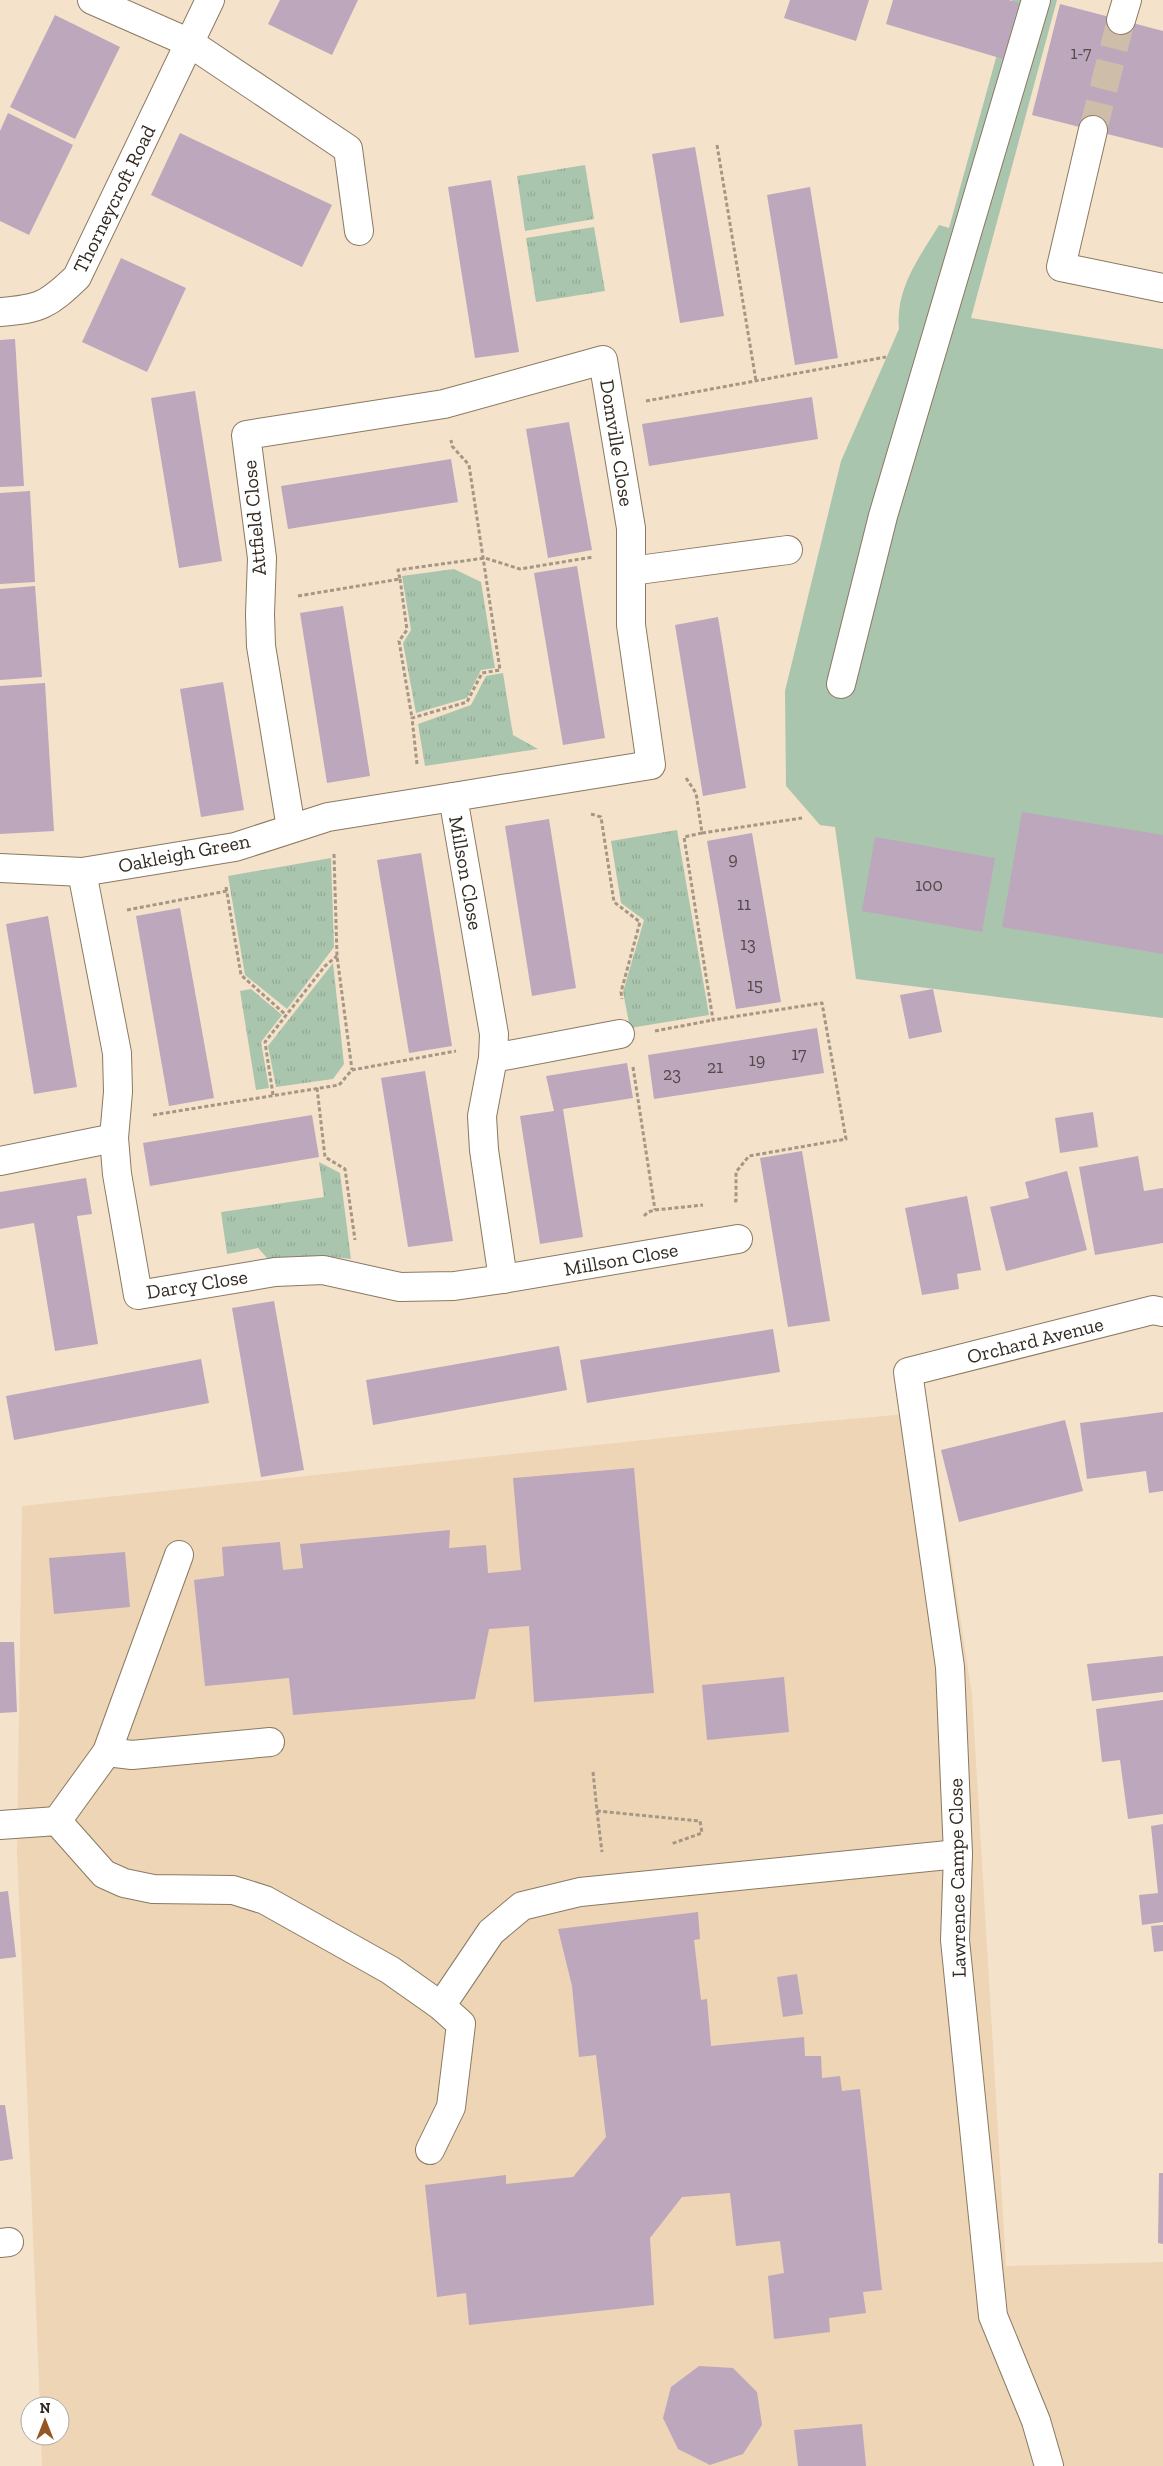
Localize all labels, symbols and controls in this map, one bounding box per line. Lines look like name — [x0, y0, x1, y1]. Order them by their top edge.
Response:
house number: 1-7 — [1070, 42, 1092, 64]
street label: Thorneycroft Road — [68, 121, 160, 277]
street label: Domville Close — [595, 378, 639, 508]
street label: Attfield Close — [237, 459, 271, 577]
street label: Millson Close — [444, 814, 488, 932]
street label: Oakleigh Green — [116, 828, 253, 878]
house number: 9 — [728, 848, 738, 870]
house number: 100 — [915, 874, 943, 896]
house number: 11 — [737, 893, 751, 915]
house number: 13 — [740, 933, 756, 955]
house number: 15 — [747, 974, 763, 996]
house number: 17 — [791, 1043, 807, 1065]
house number: 19 — [749, 1049, 765, 1071]
house number: 21 — [707, 1056, 723, 1078]
house number: 23 — [663, 1063, 681, 1085]
street label: Millson Close — [562, 1237, 680, 1281]
street label: Darcy Close — [145, 1264, 249, 1304]
street label: Orchard Avenue — [964, 1311, 1106, 1369]
street label: Lawrence Campe Close — [943, 1778, 971, 1978]
north arrow — [20, 2396, 70, 2446]
text: N — [40, 2400, 51, 2417]

